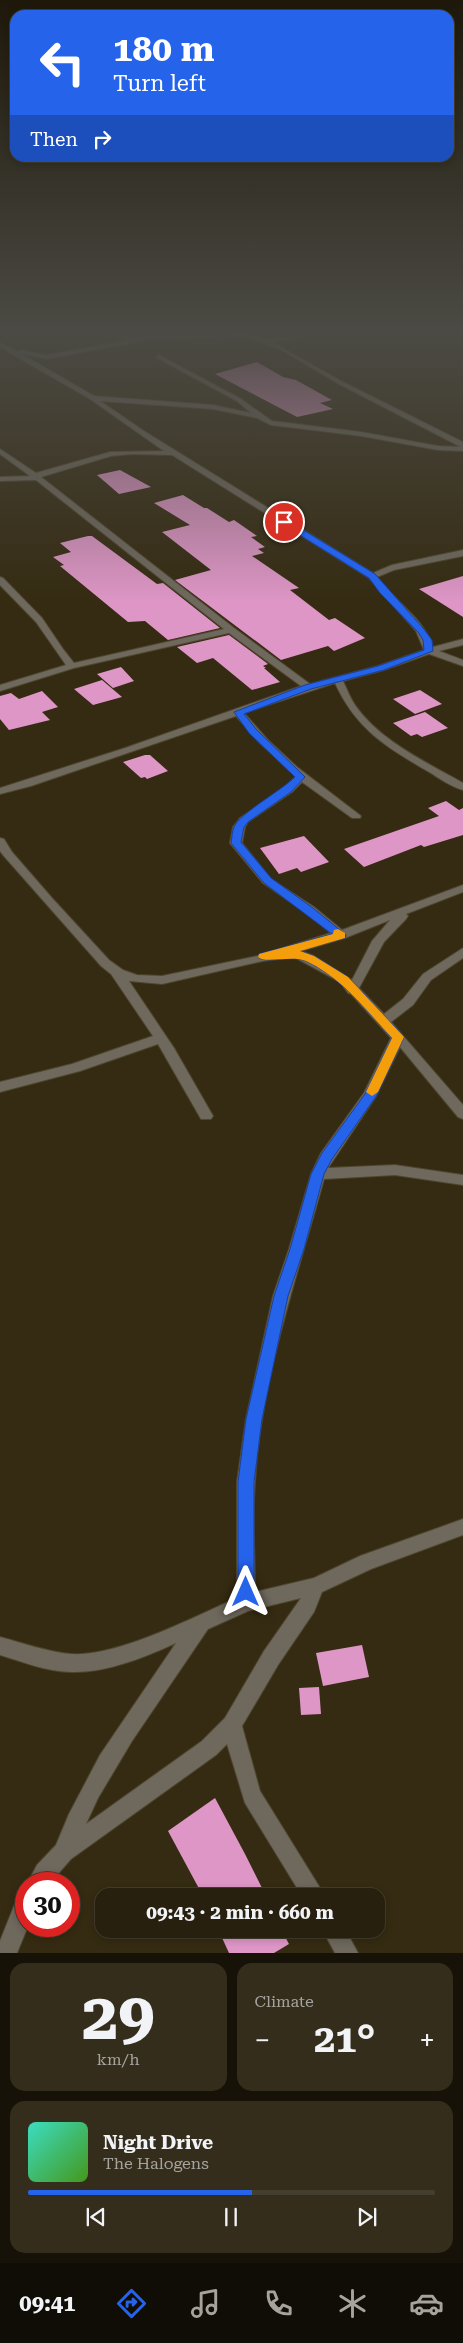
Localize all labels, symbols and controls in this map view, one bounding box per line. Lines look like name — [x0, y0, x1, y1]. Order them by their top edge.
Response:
text: 180 m — [113, 29, 214, 70]
icon: left — [30, 30, 95, 95]
text: Turn left — [113, 71, 206, 96]
icon: right — [88, 125, 116, 153]
text: Then — [30, 128, 78, 151]
pin — [263, 501, 305, 543]
icon: arrive — [270, 508, 298, 536]
position arrow — [219, 1565, 271, 1617]
speed limit sign: 30 — [15, 1872, 80, 1937]
text: 09:43 · 2 min · 660 m — [146, 1901, 334, 1924]
text: 29 — [82, 1979, 155, 2055]
text: Climate — [255, 1992, 314, 2011]
text: 21° — [314, 2017, 375, 2061]
text: − — [255, 2024, 270, 2057]
text: + — [419, 2024, 435, 2057]
text: km/h — [97, 2050, 140, 2069]
text: Night Drive — [103, 2131, 213, 2154]
text: The Halogens — [103, 2154, 209, 2173]
icon: previous — [82, 2203, 110, 2231]
icon: pause — [217, 2203, 245, 2231]
icon: next — [353, 2203, 381, 2231]
icon: directions — [114, 2286, 149, 2321]
icon: music — [188, 2286, 223, 2321]
icon: phone — [261, 2286, 296, 2321]
icon: climate — [335, 2286, 370, 2321]
icon: car — [409, 2286, 444, 2321]
text: 09:41 — [19, 2291, 75, 2316]

